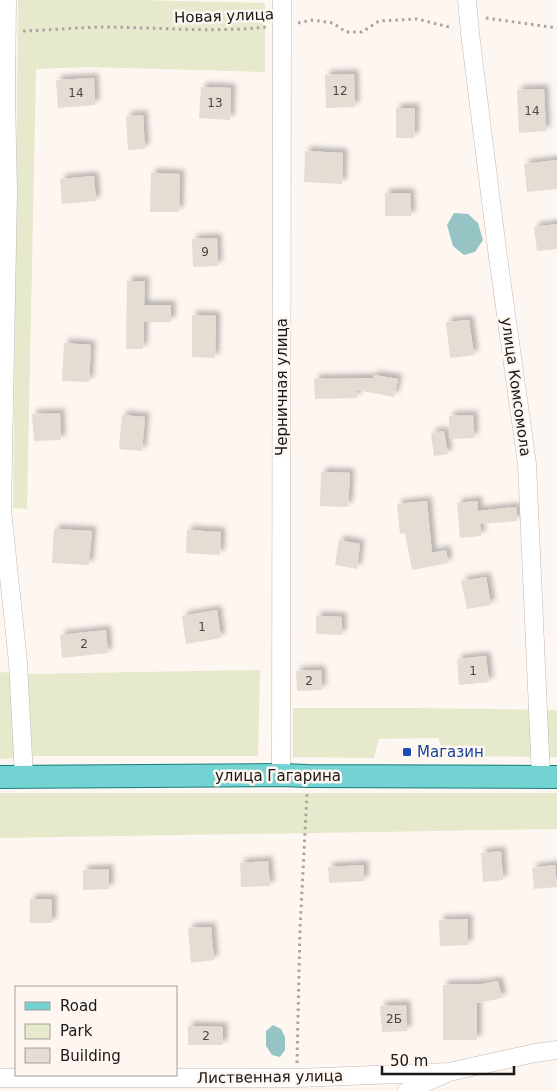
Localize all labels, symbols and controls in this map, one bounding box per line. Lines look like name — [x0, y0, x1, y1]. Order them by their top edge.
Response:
street label: Новая улица — [174, 5, 274, 27]
house number: 12 — [332, 84, 348, 98]
house number: 14 — [68, 86, 84, 100]
house number: 13 — [207, 96, 223, 110]
house number: 14 — [524, 104, 540, 118]
house number: 9 — [201, 245, 209, 259]
street label: улица Комсомола — [497, 316, 535, 458]
street label: Черничная улица — [273, 318, 291, 456]
house number: 1 — [198, 620, 206, 634]
house number: 2 — [80, 637, 88, 651]
house number: 1 — [469, 664, 477, 678]
house number: 2 — [305, 674, 313, 688]
place label: Магазин — [417, 743, 484, 761]
marker: Магазин — [401, 746, 413, 758]
street label: улица Гагарина — [215, 767, 341, 785]
legend — [15, 986, 178, 1076]
text: Road — [60, 997, 98, 1015]
house number: 2Б — [386, 1012, 402, 1026]
text: Park — [60, 1022, 93, 1040]
house number: 2 — [202, 1029, 210, 1043]
scale bar — [382, 1044, 514, 1076]
text: Building — [60, 1047, 121, 1065]
text: 50 m — [390, 1052, 428, 1070]
street label: Лиственная улица — [197, 1067, 343, 1087]

